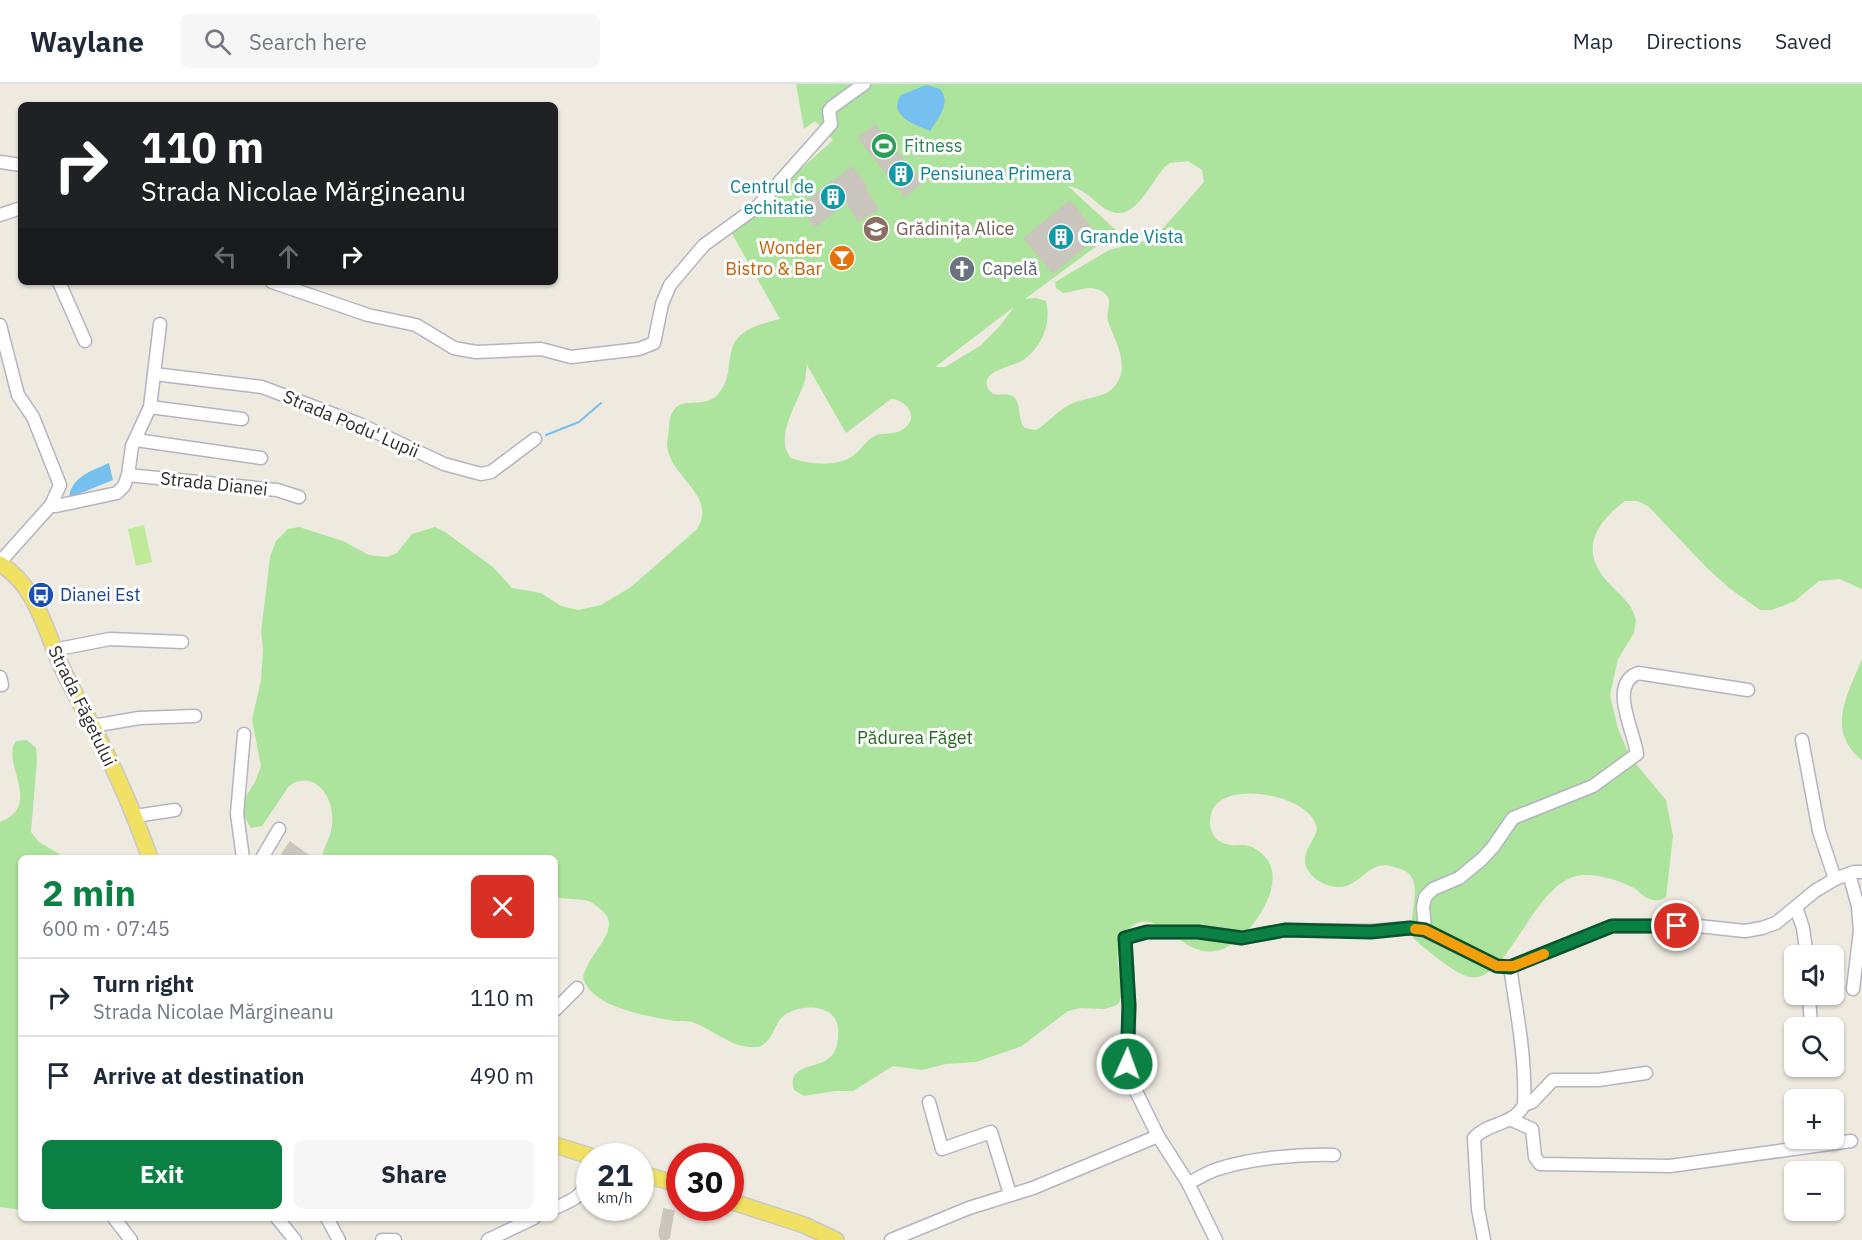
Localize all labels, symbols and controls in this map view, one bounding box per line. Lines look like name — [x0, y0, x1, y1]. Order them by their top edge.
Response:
search box — [180, 14, 600, 68]
text: Waylane — [30, 23, 144, 60]
icon: search — [201, 25, 234, 58]
text: Search here — [249, 27, 367, 56]
text: Map — [1573, 27, 1613, 55]
text: Directions — [1646, 27, 1742, 55]
text: Saved — [1775, 27, 1832, 55]
text: 110 m — [141, 120, 264, 175]
icon: right — [42, 126, 120, 204]
sports icon: Fitness — [869, 131, 899, 161]
place label: Fitness — [904, 134, 962, 157]
building icon: Pensiunea Primera — [886, 159, 916, 189]
place label: Pensiunea Primera — [920, 162, 1072, 185]
text: Strada Nicolae Mărgineanu — [141, 173, 466, 208]
place label: Centrul de echitatie — [730, 175, 814, 219]
building icon: Centrul de echitatie — [818, 182, 848, 212]
school or university icon: Grădinița Alice — [861, 214, 891, 244]
place label: Grădinița Alice — [896, 217, 1014, 240]
building icon: Grande Vista — [1046, 222, 1076, 252]
place label: Grande Vista — [1080, 225, 1184, 248]
place label: Wonder Bistro & Bar — [725, 236, 822, 280]
icon: left — [209, 240, 242, 273]
icon: ahead — [272, 240, 305, 273]
icon: right — [335, 240, 368, 273]
bar icon: Wonder Bistro & Bar — [827, 243, 857, 273]
church icon: Capelă — [947, 254, 977, 284]
place label: Capelă — [982, 257, 1038, 280]
street label: Strada Podu' Lupii — [280, 385, 423, 463]
street label: Strada Dianei — [159, 466, 269, 501]
bus stop icon: Dianei Est — [26, 580, 56, 610]
place label: Dianei Est — [60, 583, 141, 606]
street label: Strada Făgetului — [43, 642, 122, 770]
park label: Pădurea Făget — [857, 726, 973, 749]
text: 2 min — [42, 869, 136, 916]
button: close — [471, 875, 534, 938]
pin — [1651, 900, 1702, 951]
icon: arrive — [1660, 909, 1693, 942]
text: 600 m · 07:45 — [42, 915, 170, 942]
map controls — [1784, 945, 1844, 1221]
button: sound — [1784, 945, 1844, 1005]
text: Turn right — [93, 969, 194, 998]
icon: right — [42, 981, 75, 1014]
text: 110 m — [470, 983, 534, 1012]
text: Strada Nicolae Mărgineanu — [93, 998, 334, 1025]
button: search — [1784, 1017, 1844, 1077]
position arrow — [1095, 1032, 1159, 1096]
icon: arrive — [42, 1059, 75, 1092]
text: Arrive at destination — [93, 1061, 304, 1090]
text: 490 m — [470, 1061, 534, 1090]
button: + — [1784, 1089, 1844, 1149]
button: Exit — [42, 1140, 282, 1209]
button: Share — [294, 1140, 534, 1209]
speed limit sign: 30 — [666, 1143, 744, 1221]
text: 21 — [597, 1155, 633, 1194]
button: − — [1784, 1161, 1844, 1221]
text: km/h — [597, 1188, 633, 1207]

